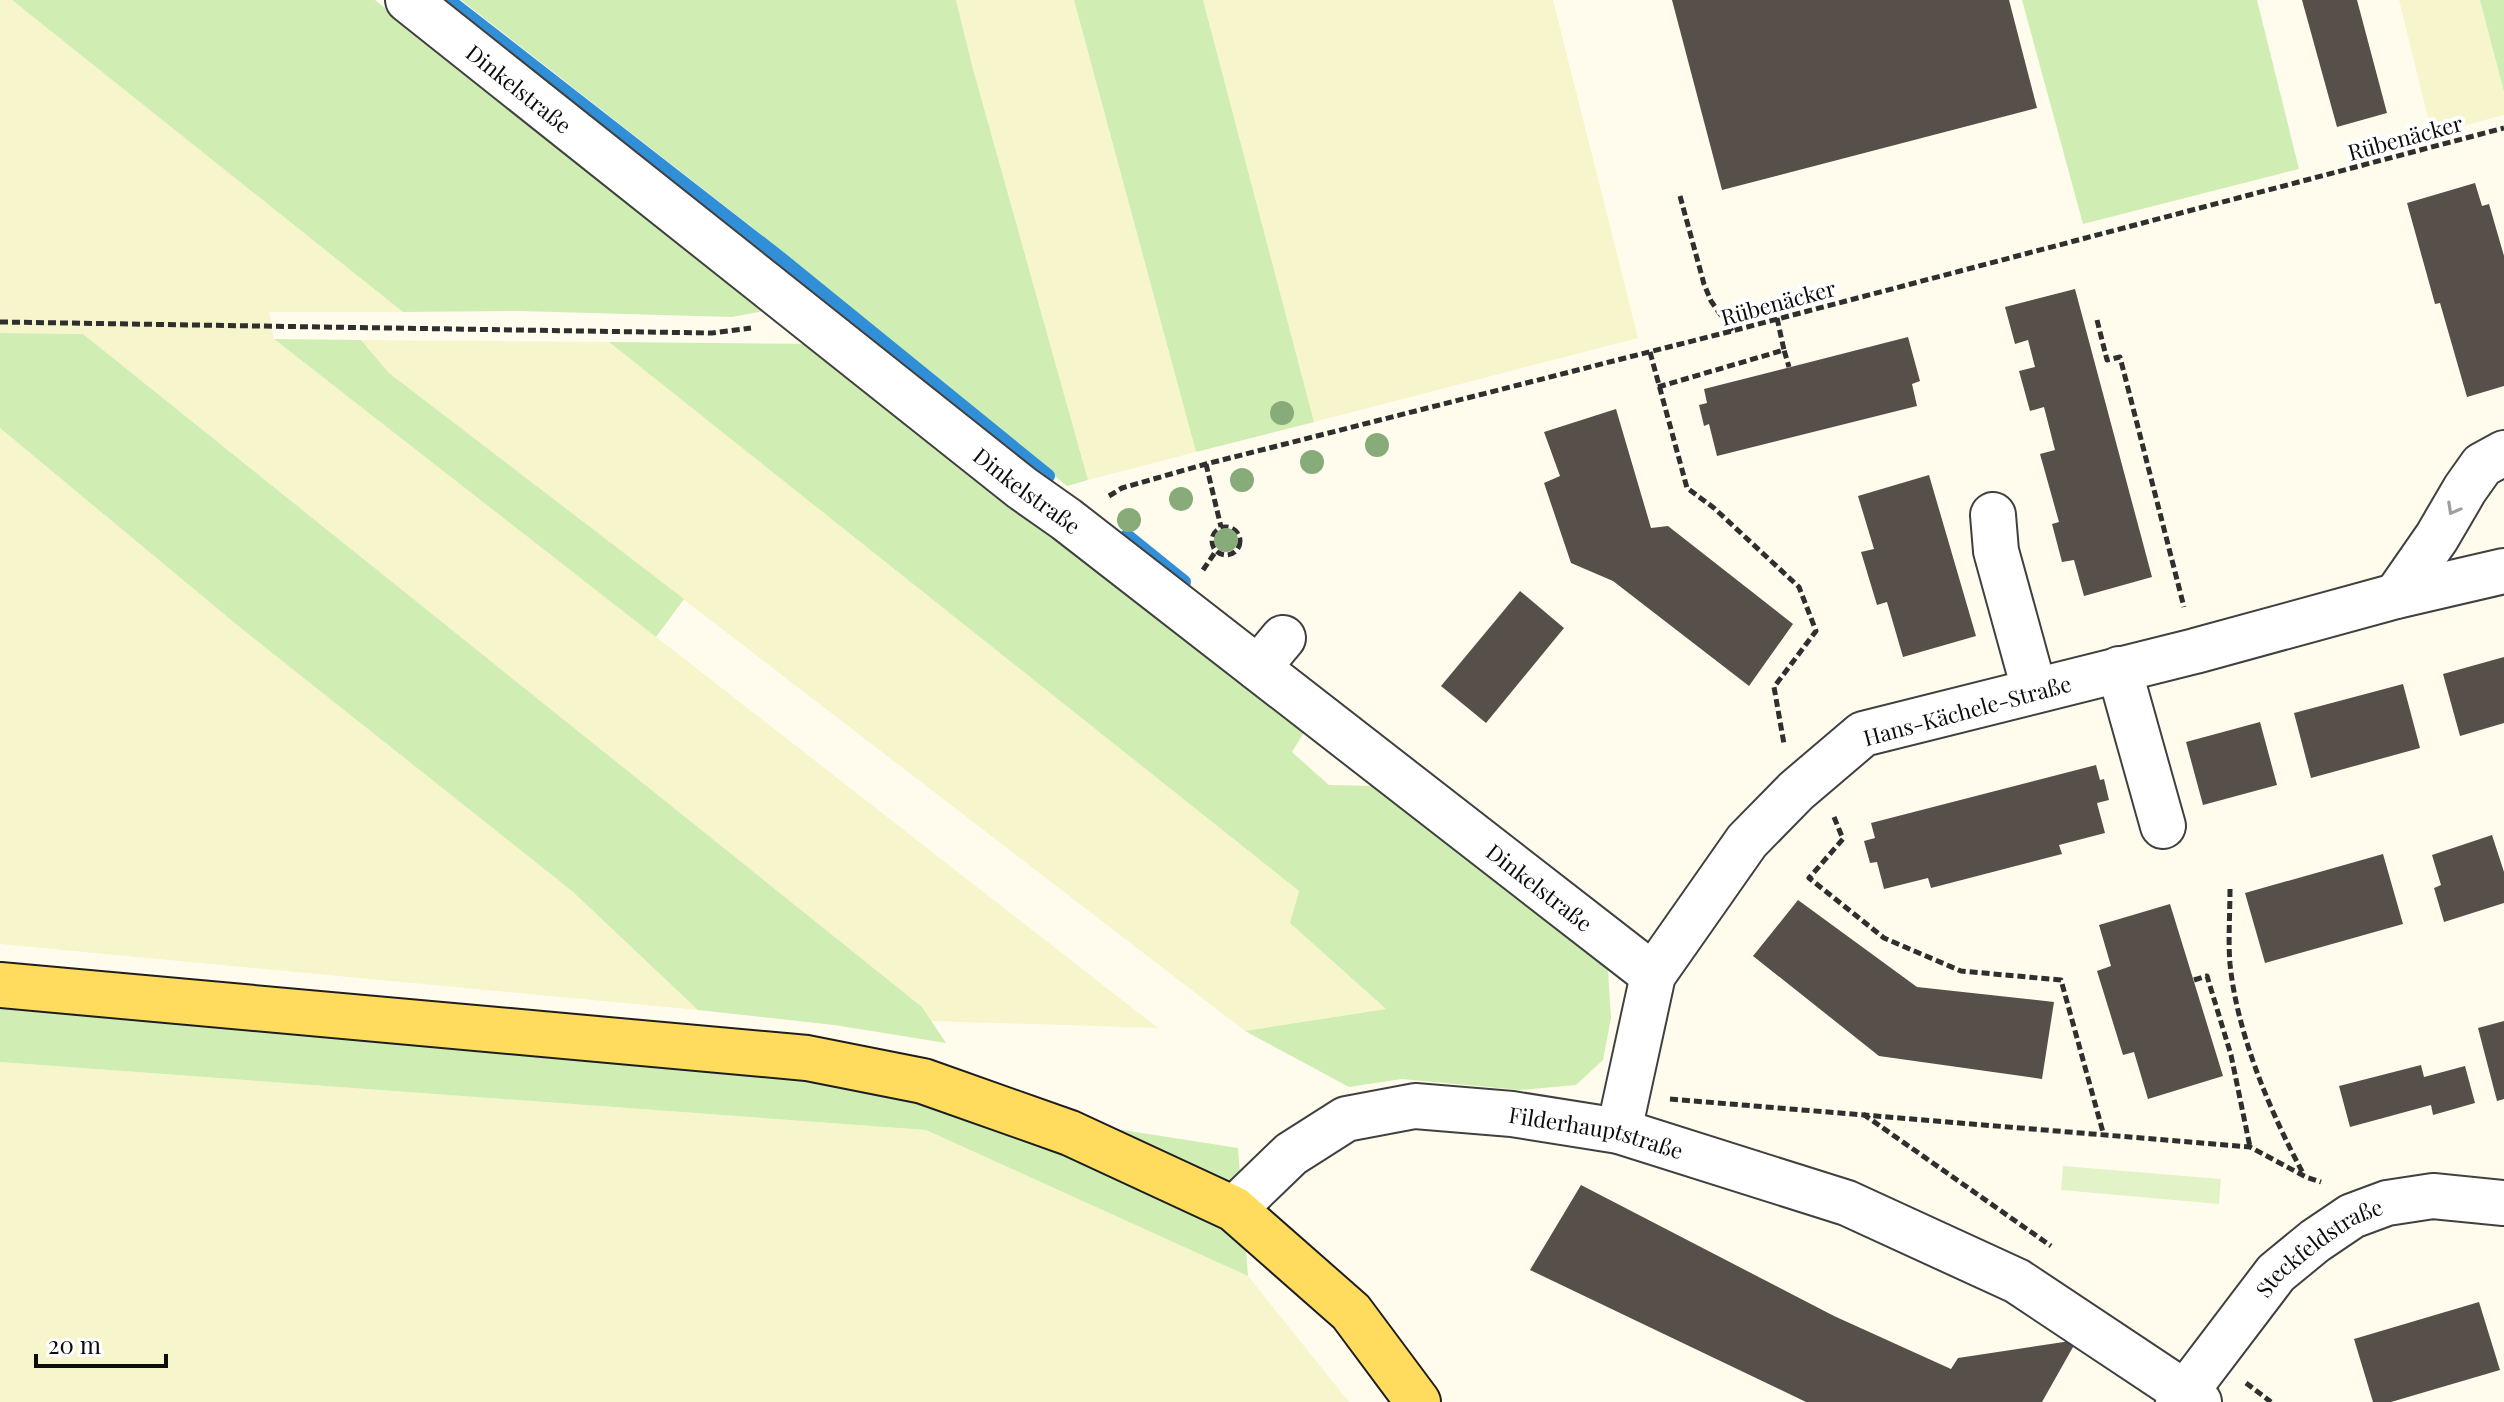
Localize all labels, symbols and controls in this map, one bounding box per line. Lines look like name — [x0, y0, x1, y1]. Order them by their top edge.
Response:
street label: Dinkelstraße — [460, 37, 578, 140]
street label: Rübenäcker — [2344, 107, 2466, 167]
street label: Rübenäcker — [1717, 272, 1839, 332]
street label: Dinkelstraße — [967, 440, 1087, 540]
one-way arrow — [2448, 501, 2463, 515]
street label: Hans-Kächele-Straße — [1860, 668, 2074, 752]
street label: Dinkelstraße — [1480, 836, 1599, 938]
street label: Filderhauptstraße — [1507, 1099, 1687, 1165]
street label: Steckfeldstraße — [2248, 1191, 2387, 1303]
scale bar — [36, 1318, 166, 1368]
text: 20 m — [48, 1328, 101, 1360]

